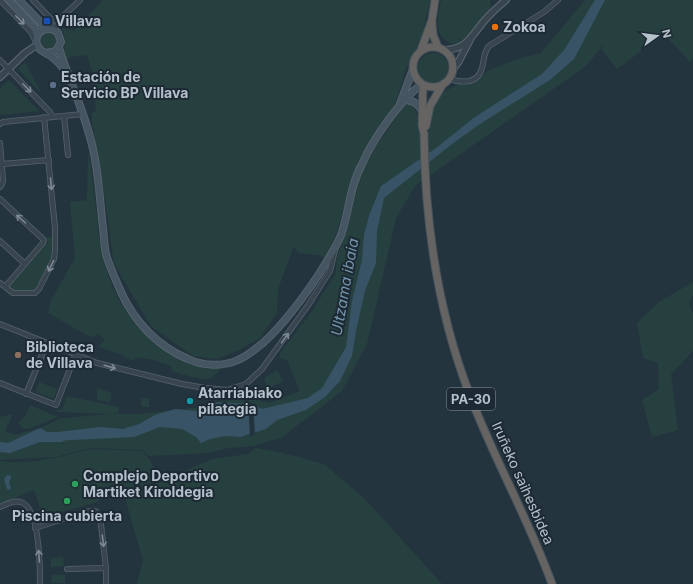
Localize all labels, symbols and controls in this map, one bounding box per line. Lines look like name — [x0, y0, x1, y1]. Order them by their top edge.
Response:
place label: Villava — [55, 12, 101, 29]
one-way arrow — [15, 15, 25, 25]
marker: Villava — [42, 16, 52, 26]
north arrow — [637, 16, 677, 56]
place label: Zokoa — [503, 18, 546, 35]
marker: Zokoa — [490, 22, 500, 32]
text: N — [659, 28, 675, 39]
place label: Estación de Servicio BP Villava — [61, 68, 188, 101]
marker: Estación de Servicio BP Villava — [48, 80, 58, 90]
one-way arrow — [22, 83, 31, 93]
one-way arrow — [47, 177, 55, 190]
one-way arrow — [17, 215, 27, 224]
water label: Ultzama ibaia — [327, 237, 362, 337]
one-way arrow — [47, 260, 54, 272]
one-way arrow — [281, 332, 289, 343]
place label: Biblioteca de Villava — [26, 338, 94, 371]
marker: Biblioteca de Villava — [13, 350, 23, 360]
one-way arrow — [103, 364, 116, 371]
place label: Atarriabiako pílategia — [198, 384, 282, 417]
road number: PA-30 — [447, 388, 495, 410]
marker: Atarriabiako pílategia — [185, 396, 195, 406]
street label: Iruñeko saihesbidea — [489, 419, 558, 547]
place label: Complejo Deportivo Martiket Kiroldegia — [83, 467, 219, 500]
marker: Complejo Deportivo Martiket Kiroldegia — [70, 479, 80, 489]
marker: Piscina cubierta — [62, 496, 72, 506]
place label: Piscina cubierta — [12, 507, 122, 524]
one-way arrow — [99, 534, 107, 547]
one-way arrow — [35, 550, 42, 563]

